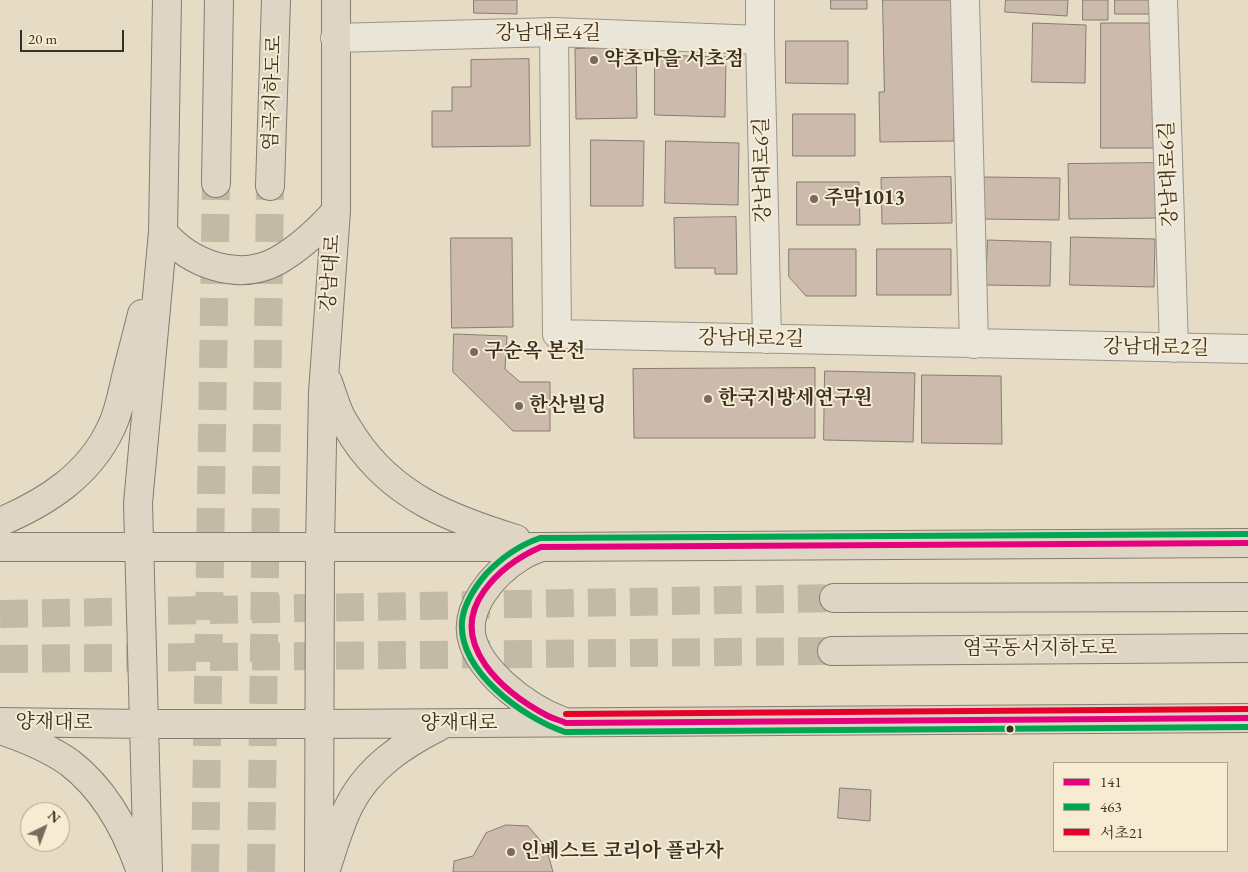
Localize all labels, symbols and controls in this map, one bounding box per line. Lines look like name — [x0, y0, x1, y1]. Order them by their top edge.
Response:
scale bar — [22, 20, 126, 52]
street label: 강남대로4길 — [495, 22, 601, 46]
text: 20 m — [28, 29, 57, 48]
street label: 염곡지하도로 — [259, 35, 287, 151]
place label: 약초마을 서초점 — [604, 48, 744, 72]
marker: 약초마을 서초점 — [588, 54, 600, 66]
street label: 강남대로6길 — [750, 117, 776, 223]
street label: 강남대로6길 — [1155, 121, 1183, 227]
place label: 주막1013 — [824, 187, 905, 211]
marker: 주막1013 — [808, 193, 820, 205]
street label: 강남대로 — [316, 234, 346, 312]
street label: 강남대로2길 — [698, 326, 804, 352]
street label: 강남대로2길 — [1103, 335, 1209, 361]
place label: 구순옥 본전 — [484, 340, 585, 364]
marker: 구순옥 본전 — [468, 346, 480, 358]
place label: 한국지방세연구원 — [718, 387, 873, 411]
marker: 한국지방세연구원 — [702, 393, 714, 405]
place label: 한산빌딩 — [529, 394, 606, 418]
marker: 한산빌딩 — [513, 400, 525, 412]
street label: 염곡동서지하도로 — [963, 637, 1117, 661]
street label: 양재대로 — [15, 710, 93, 736]
street label: 양재대로 — [420, 712, 498, 736]
unlabelled marker — [1005, 724, 1015, 734]
legend — [1053, 762, 1228, 852]
text: 141 — [1100, 772, 1122, 791]
text: 463 — [1100, 797, 1122, 816]
north arrow — [20, 802, 70, 852]
text: N — [44, 806, 65, 827]
text: 서초21 — [1100, 823, 1143, 842]
place label: 인베스트 코리아 플라자 — [521, 840, 724, 864]
marker: 인베스트 코리아 플라자 — [505, 846, 517, 858]

